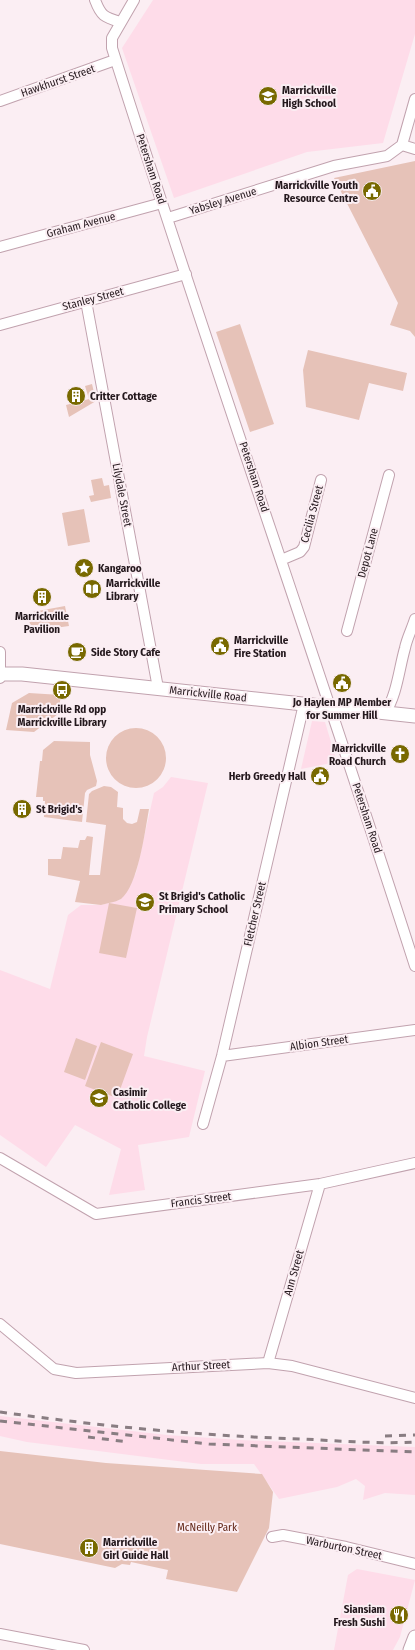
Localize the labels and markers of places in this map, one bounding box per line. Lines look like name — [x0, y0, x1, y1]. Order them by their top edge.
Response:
place label: Marrickville High School — [282, 84, 337, 110]
school or university icon: Marrickville High School — [257, 85, 279, 107]
place label: Marrickville Youth Resource Centre — [275, 179, 358, 205]
public building icon: Marrickville Youth Resource Centre — [361, 180, 383, 202]
building icon: Critter Cottage — [65, 385, 87, 407]
place label: Critter Cottage — [90, 390, 158, 403]
place icon: Kangaroo — [73, 557, 95, 579]
place label: Kangaroo — [98, 562, 142, 575]
place label: Marrickville Library — [106, 577, 161, 603]
library icon: Marrickville Library — [81, 578, 103, 600]
building icon: Marrickville Pavilion — [31, 586, 53, 608]
place label: Marrickville Pavilion — [15, 610, 70, 636]
place label: Marrickville Fire Station — [234, 634, 289, 660]
public building icon: Marrickville Fire Station — [209, 635, 231, 657]
cafe icon: Side Story Cafe — [66, 641, 88, 663]
place label: Side Story Cafe — [91, 646, 161, 659]
public building icon: Jo Haylen MP Member for Summer Hill — [331, 672, 353, 694]
bus stop icon: Marrickville Rd opp Marrickville Library — [51, 679, 73, 701]
place label: Jo Haylen MP Member for Summer Hill — [292, 696, 392, 722]
place label: Marrickville Rd opp Marrickville Library — [18, 703, 107, 729]
place label: Marrickville Road Church — [329, 742, 386, 768]
church icon: Marrickville Road Church — [389, 743, 411, 765]
public building icon: Herb Greedy Hall — [309, 765, 331, 787]
place label: Herb Greedy Hall — [229, 770, 307, 783]
building icon: St Brigid's — [11, 798, 33, 820]
place label: St Brigid's — [36, 803, 83, 816]
place label: St Brigid's Catholic Primary School — [159, 890, 245, 916]
school or university icon: St Brigid's Catholic Primary School — [134, 891, 156, 913]
place label: Casimir Catholic College — [113, 1086, 187, 1112]
school or university icon: Casimir Catholic College — [88, 1087, 110, 1109]
place label: Marrickville Girl Guide Hall — [103, 1536, 170, 1562]
building icon: Marrickville Girl Guide Hall — [78, 1537, 100, 1559]
place label: Siansiam Fresh Sushi — [334, 1603, 385, 1629]
restaurant icon: Siansiam Fresh Sushi — [388, 1604, 410, 1626]

